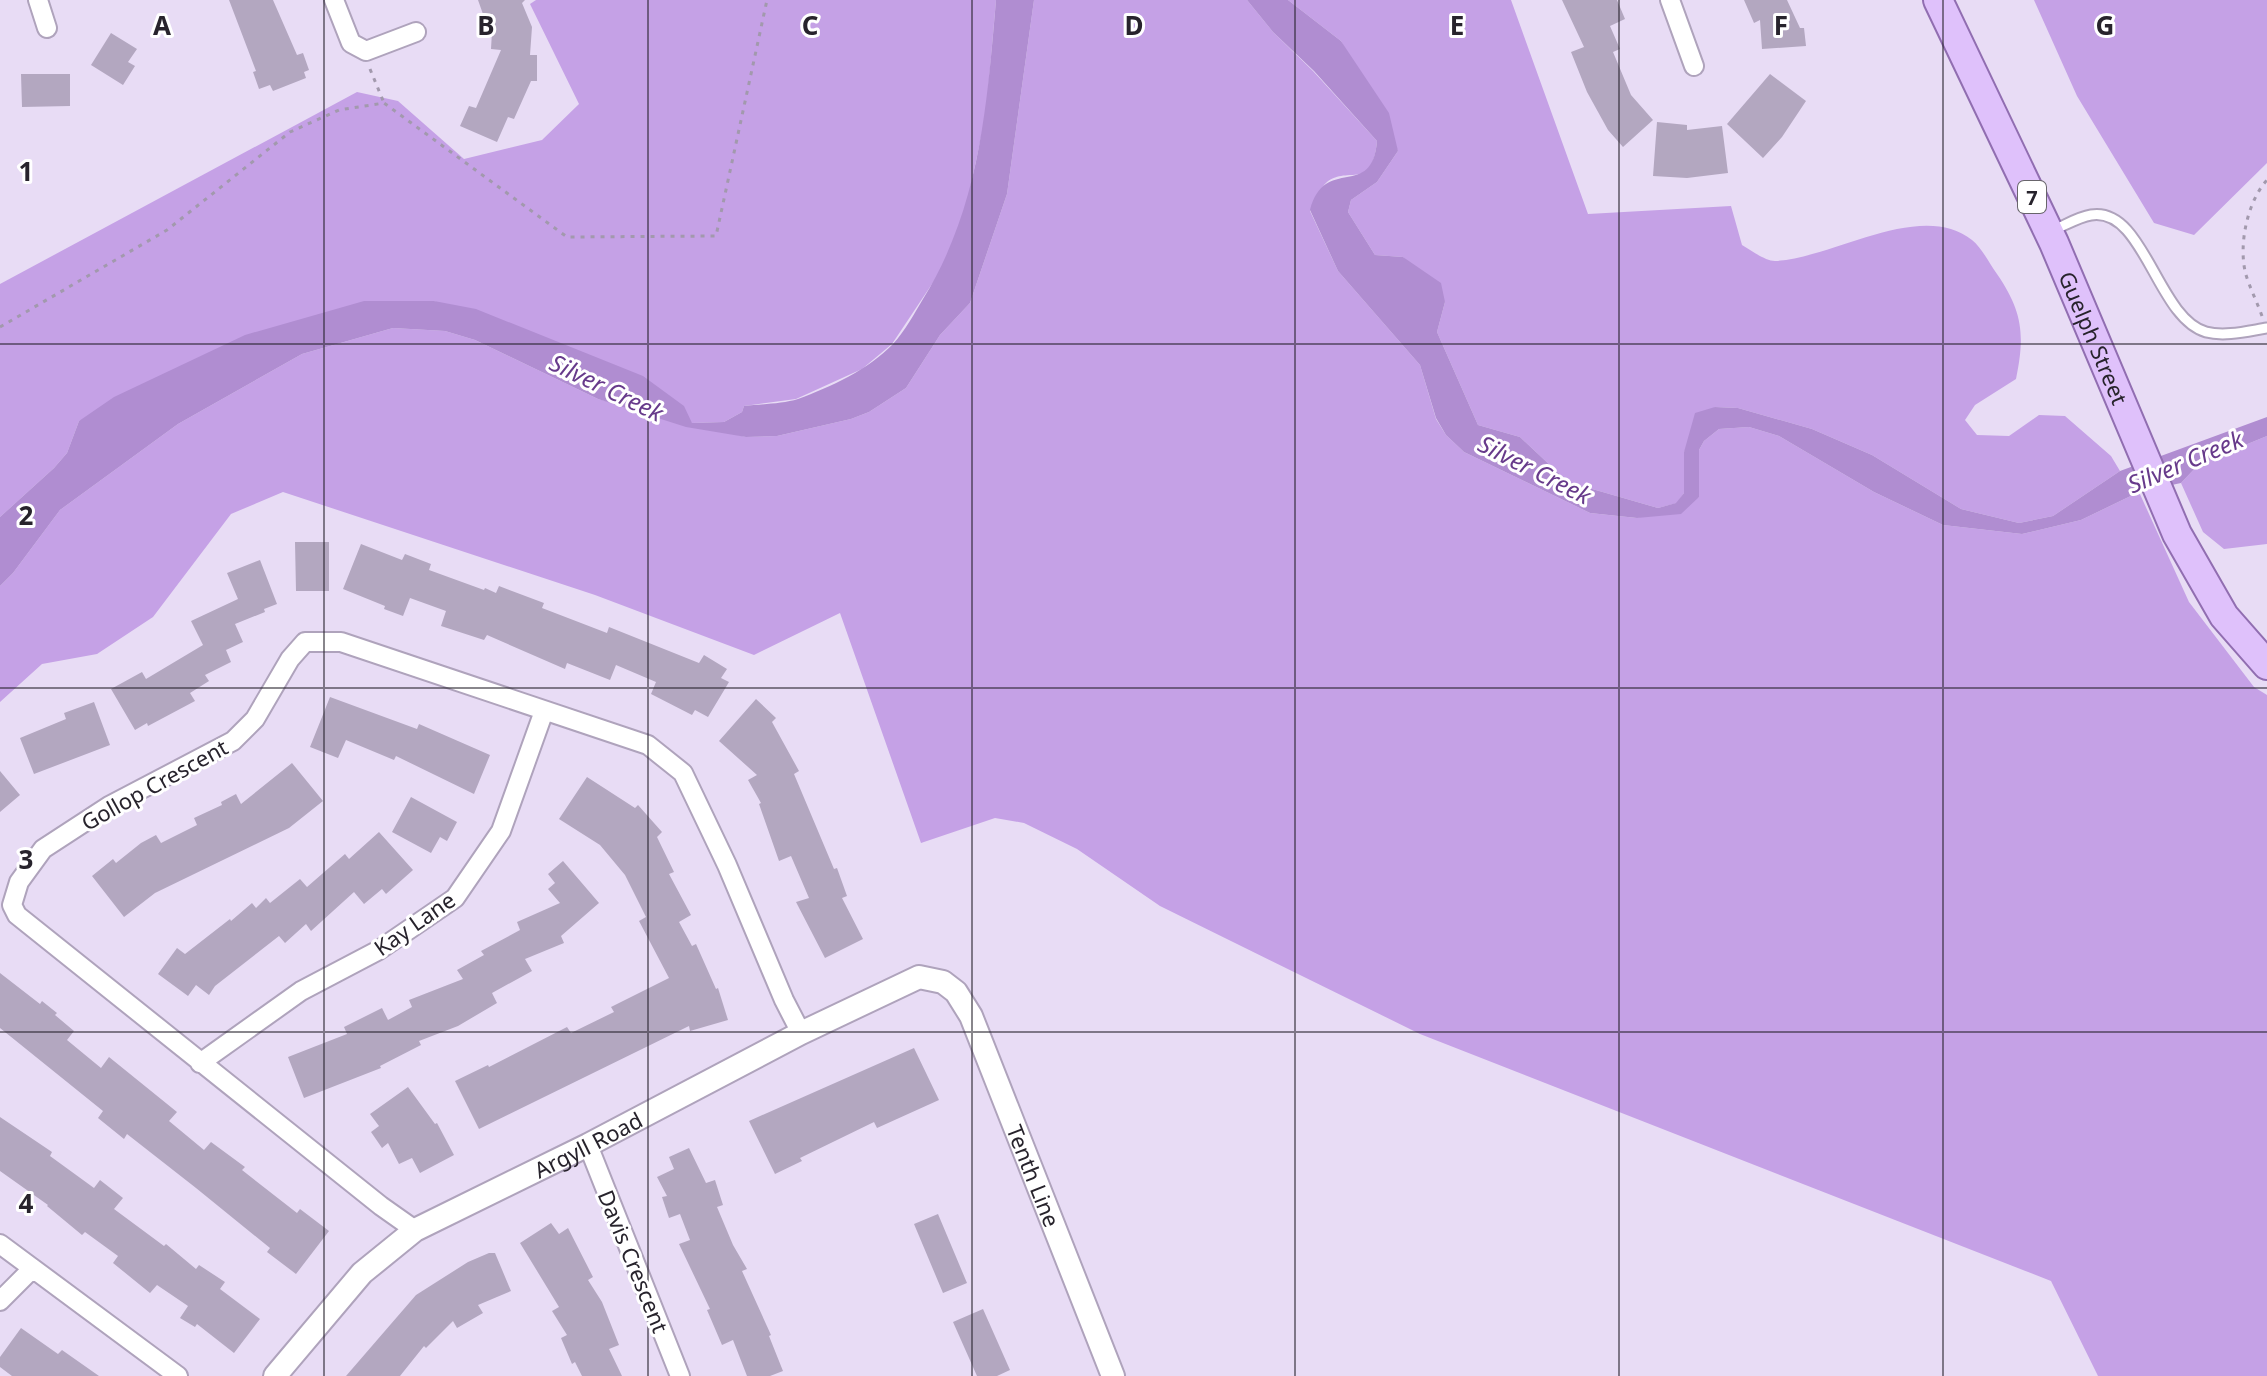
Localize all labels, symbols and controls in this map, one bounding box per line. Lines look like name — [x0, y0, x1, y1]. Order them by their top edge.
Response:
text: A — [153, 7, 171, 43]
text: B — [477, 7, 495, 43]
text: C — [802, 7, 818, 43]
text: D — [1124, 7, 1144, 43]
text: E — [1450, 7, 1464, 43]
text: F — [1774, 7, 1788, 43]
text: G — [2096, 7, 2114, 43]
text: 1 — [19, 153, 33, 189]
road number: 7 — [2018, 181, 2046, 213]
street label: Guelph Street — [2053, 266, 2135, 409]
water label: Silver Creek — [545, 345, 670, 429]
water label: Silver Creek — [2122, 421, 2249, 500]
water label: Silver Creek — [1473, 426, 1598, 512]
text: 2 — [19, 497, 34, 533]
street label: Gollop Crescent — [75, 731, 233, 837]
text: 3 — [19, 841, 33, 877]
street label: Kay Lane — [367, 884, 461, 962]
street label: Argyll Road — [529, 1104, 647, 1184]
street label: Tenth Line — [1000, 1120, 1068, 1231]
text: 4 — [19, 1185, 34, 1221]
street label: Davis Crescent — [592, 1185, 676, 1337]

